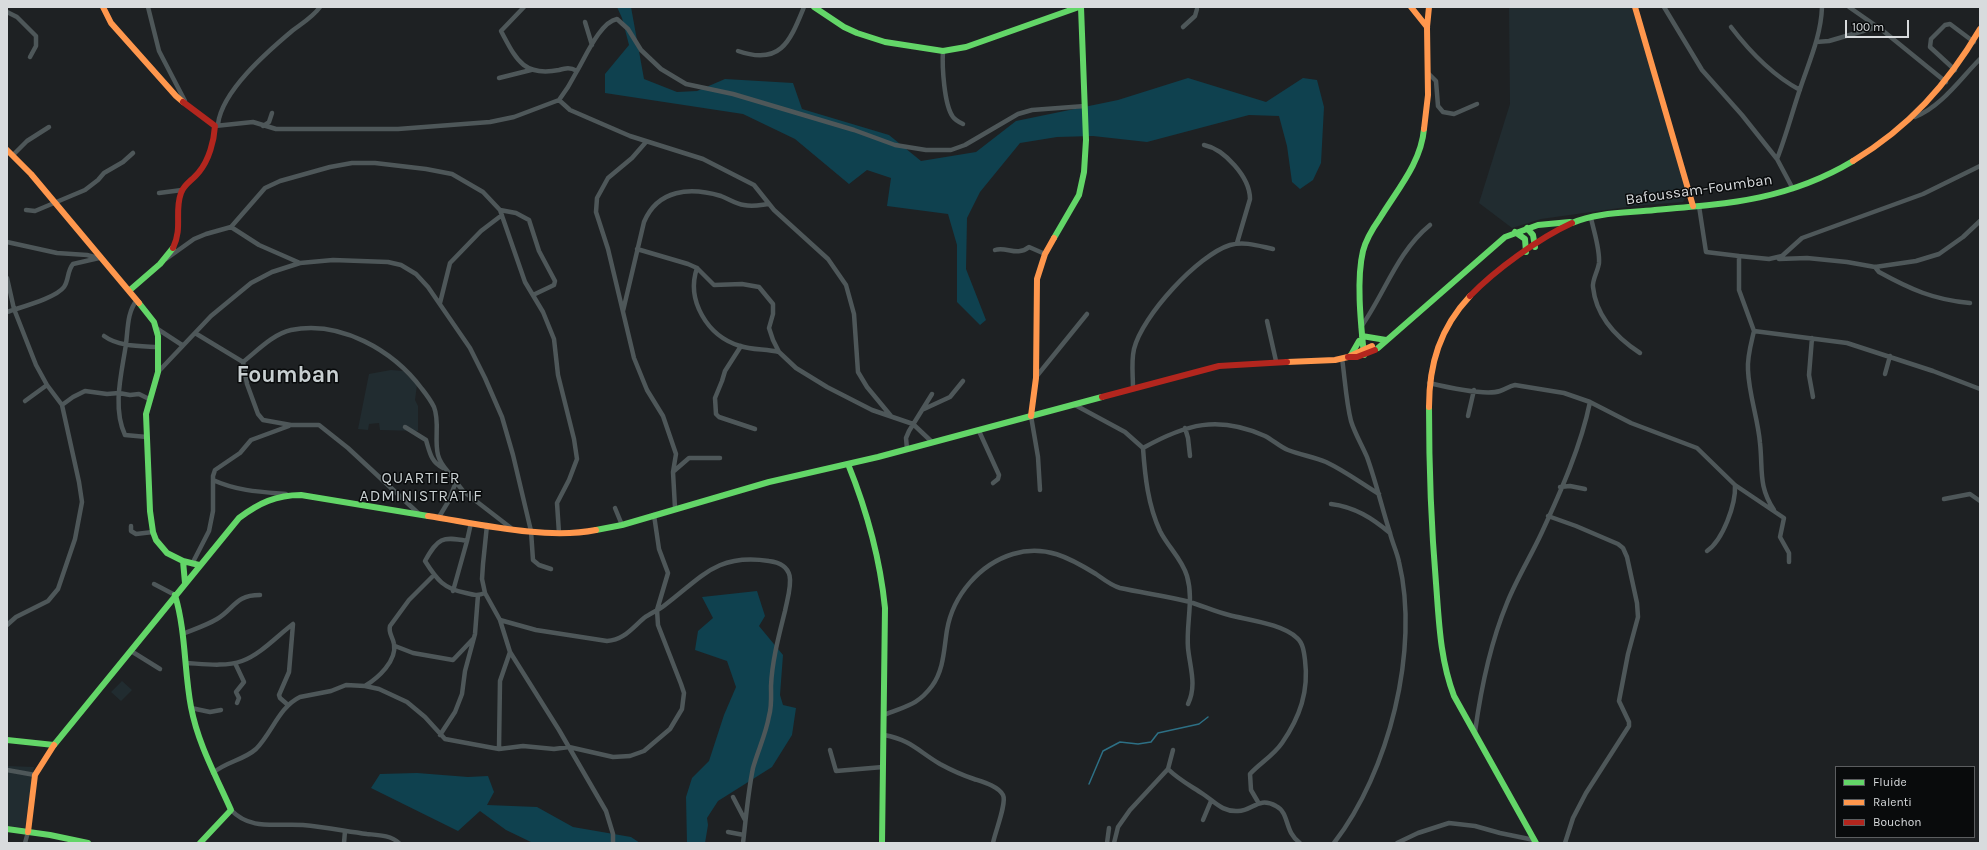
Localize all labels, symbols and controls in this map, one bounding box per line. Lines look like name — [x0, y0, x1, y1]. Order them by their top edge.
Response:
scale bar — [1847, 12, 1911, 38]
text: 100 m — [1852, 20, 1884, 34]
street label: Bafoussam-Foumban — [1624, 171, 1774, 209]
district label: Foumban — [236, 361, 340, 389]
district label: QUARTIER ADMINISTRATIF — [359, 468, 483, 506]
legend — [1835, 766, 1975, 838]
text: Fluide — [1873, 775, 1907, 789]
text: Ralenti — [1873, 795, 1912, 809]
text: Bouchon — [1873, 815, 1922, 829]

